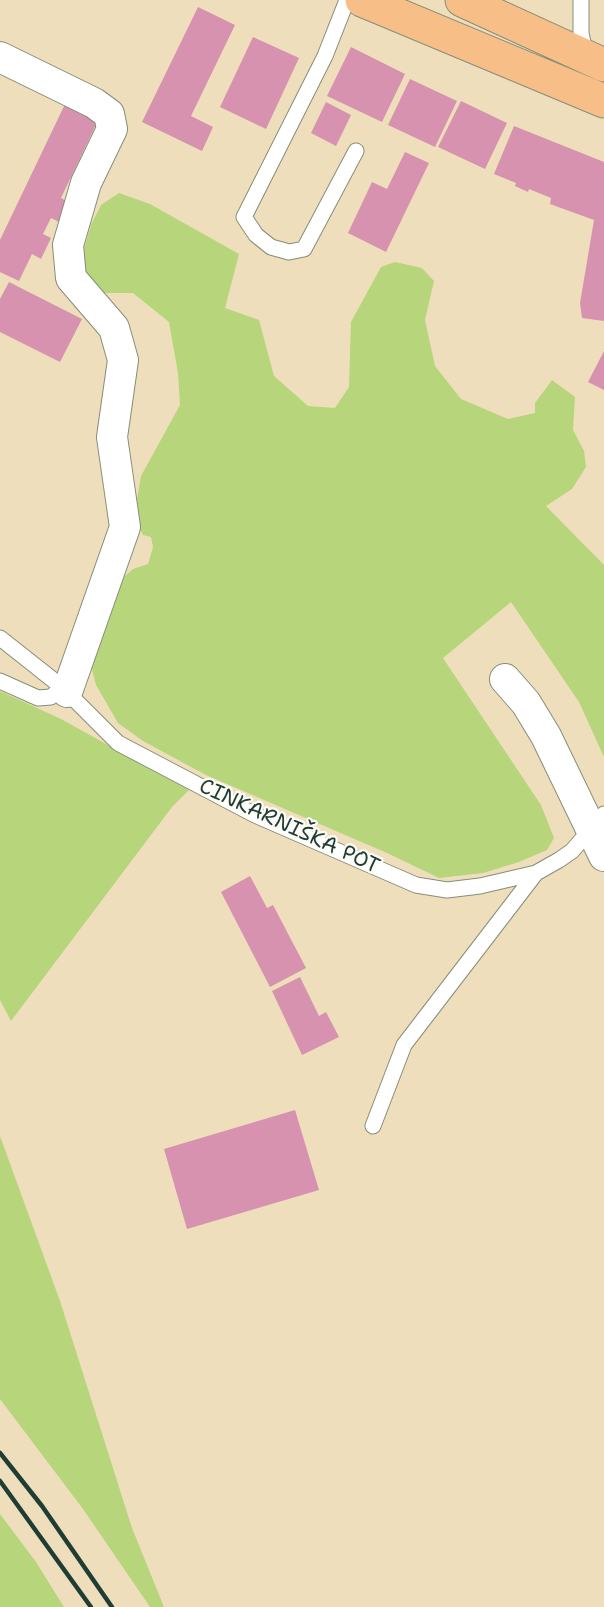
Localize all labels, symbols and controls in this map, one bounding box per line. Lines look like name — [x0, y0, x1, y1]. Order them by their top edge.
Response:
street label: CINKARNIŠKA POT — [195, 774, 383, 880]

